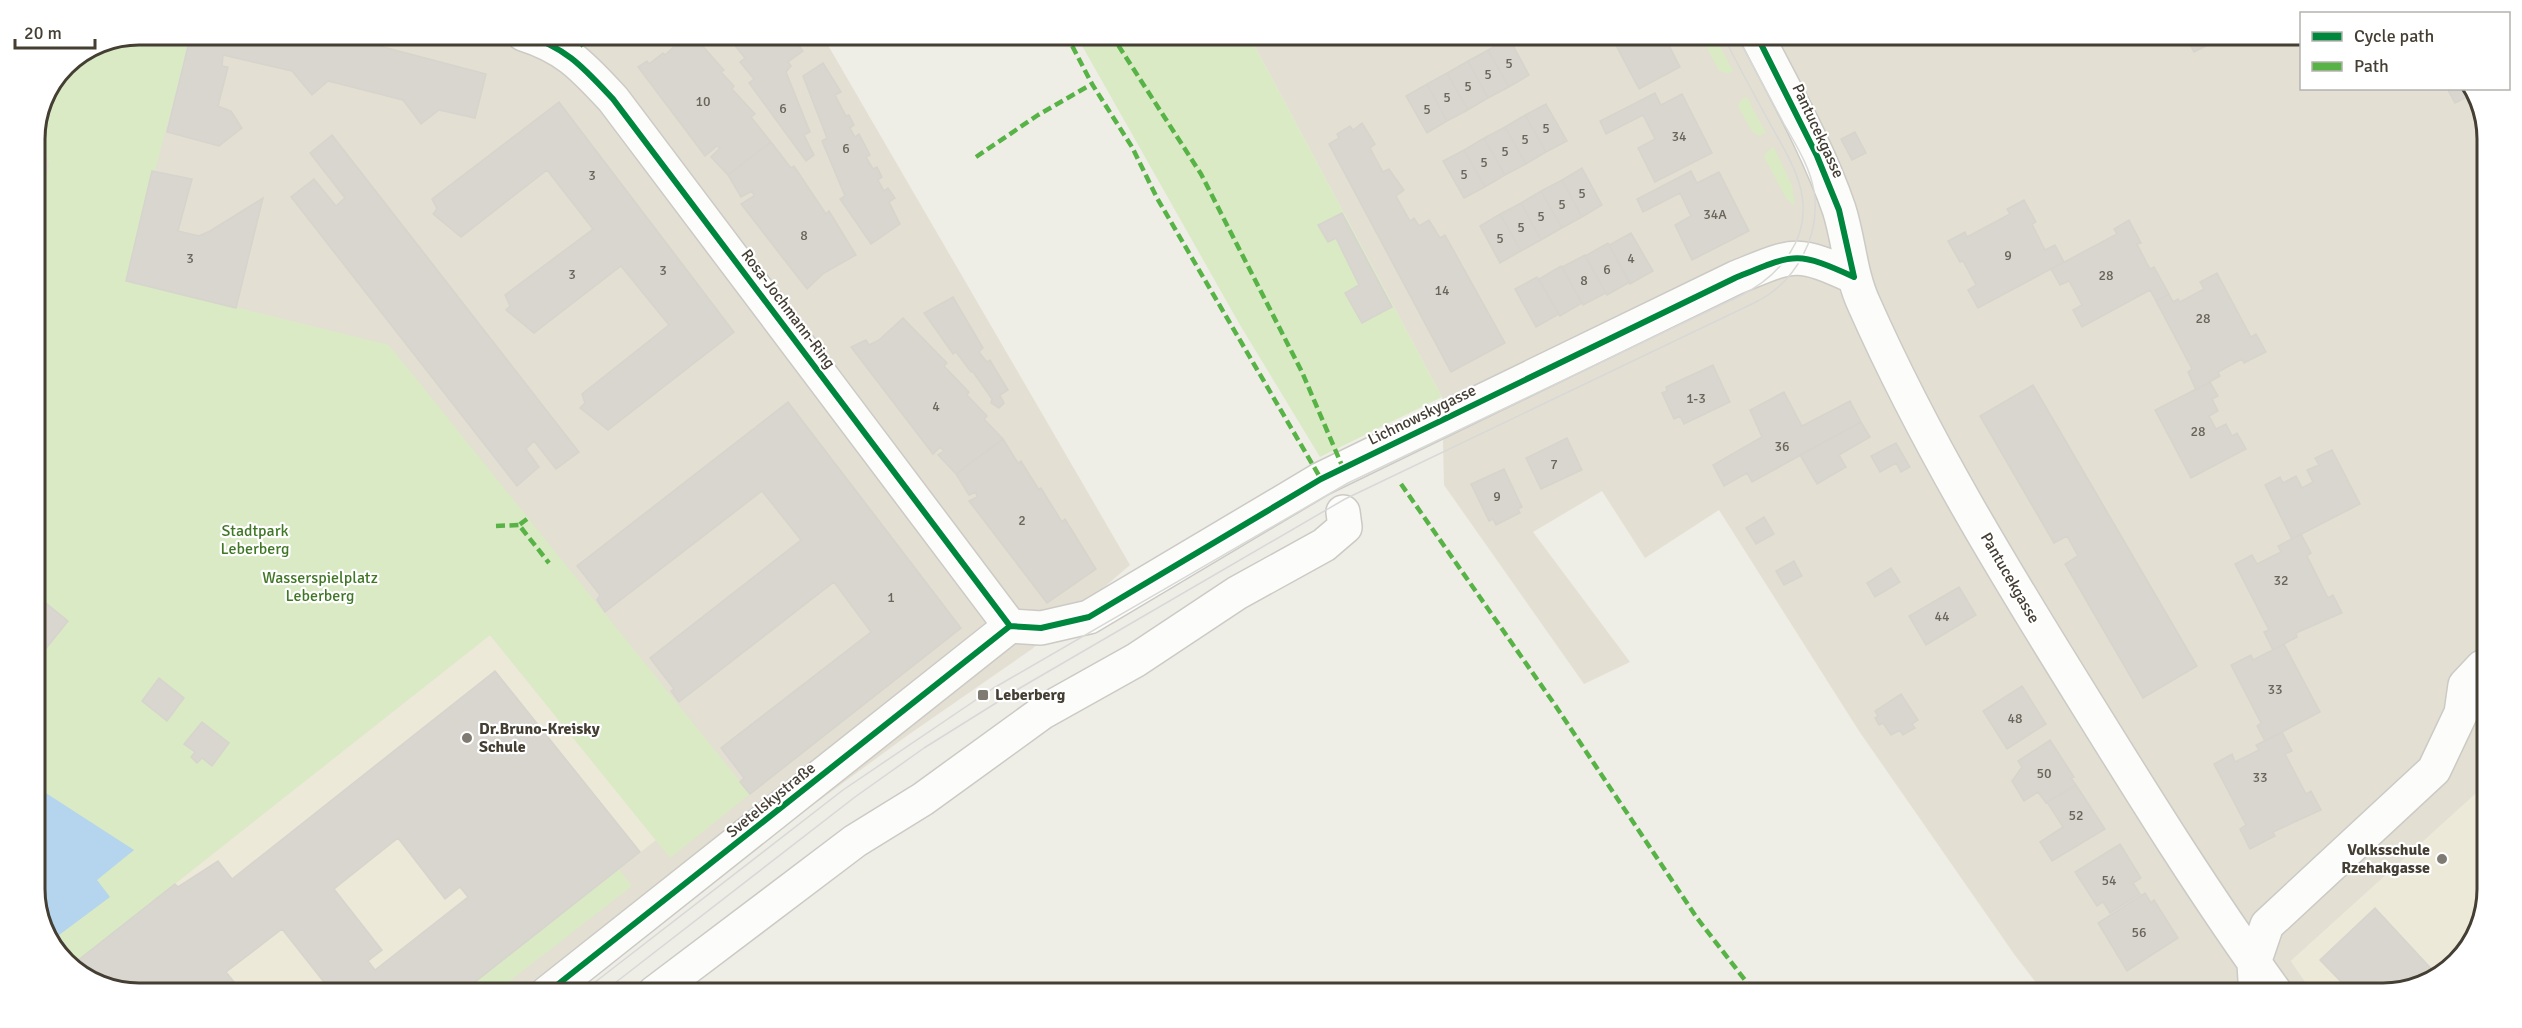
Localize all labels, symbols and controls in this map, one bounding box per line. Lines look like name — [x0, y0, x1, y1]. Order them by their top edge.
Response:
scale bar — [15, 12, 94, 50]
legend — [2300, 12, 2510, 90]
text: 20 m — [24, 22, 62, 44]
text: Cycle path — [2354, 25, 2434, 47]
house number: 5 — [1505, 55, 1513, 72]
text: Path — [2354, 55, 2389, 77]
house number: 5 — [1484, 66, 1492, 83]
house number: 5 — [1464, 78, 1472, 95]
street label: Pantucekgasse — [1787, 81, 1849, 181]
house number: 5 — [1443, 89, 1451, 106]
house number: 10 — [695, 93, 711, 110]
house number: 6 — [779, 100, 787, 117]
house number: 5 — [1423, 101, 1431, 118]
house number: 5 — [1542, 120, 1550, 137]
house number: 34 — [1671, 128, 1687, 145]
house number: 5 — [1521, 131, 1529, 148]
house number: 6 — [842, 140, 850, 157]
house number: 5 — [1501, 143, 1509, 160]
house number: 5 — [1480, 154, 1488, 171]
house number: 5 — [1460, 166, 1468, 183]
house number: 3 — [588, 167, 596, 184]
house number: 5 — [1578, 185, 1586, 202]
house number: 5 — [1558, 196, 1566, 213]
house number: 34A — [1703, 206, 1727, 223]
house number: 5 — [1537, 208, 1545, 225]
house number: 5 — [1517, 219, 1525, 236]
house number: 8 — [800, 227, 808, 244]
house number: 5 — [1496, 230, 1504, 247]
street label: Rosa-Jochmann-Ring — [736, 245, 840, 373]
house number: 9 — [2004, 247, 2012, 264]
house number: 3 — [186, 250, 194, 267]
house number: 4 — [1627, 250, 1635, 267]
house number: 6 — [1603, 261, 1611, 278]
house number: 3 — [659, 262, 667, 279]
house number: 3 — [568, 266, 576, 283]
house number: 28 — [2098, 267, 2114, 284]
house number: 8 — [1580, 272, 1588, 289]
house number: 14 — [1434, 282, 1450, 299]
house number: 28 — [2195, 310, 2211, 327]
street label: Lichnowskygasse — [1365, 380, 1479, 450]
house number: 1-3 — [1686, 390, 1706, 407]
house number: 4 — [932, 398, 940, 415]
house number: 28 — [2190, 423, 2206, 440]
house number: 36 — [1774, 438, 1790, 455]
house number: 7 — [1550, 456, 1558, 473]
house number: 9 — [1493, 488, 1501, 505]
house number: 2 — [1018, 512, 1026, 529]
park label: Stadtpark Leberberg — [221, 521, 289, 559]
street label: Pantucekgasse — [1976, 529, 2044, 627]
park label: Wasserspielplatz Leberberg — [262, 568, 378, 606]
house number: 32 — [2273, 572, 2289, 589]
house number: 1 — [887, 589, 895, 606]
house number: 44 — [1934, 608, 1950, 625]
house number: 33 — [2267, 681, 2283, 698]
place label: Leberberg — [995, 685, 1066, 705]
marker: Leberberg — [976, 688, 990, 702]
house number: 48 — [2007, 710, 2023, 727]
place label: Dr.Bruno-Kreisky Schule — [479, 719, 600, 757]
marker: Dr.Bruno-Kreisky Schule — [460, 731, 474, 745]
street label: Svetelskystraße — [722, 758, 820, 842]
house number: 50 — [2036, 765, 2052, 782]
house number: 33 — [2252, 769, 2268, 786]
house number: 52 — [2068, 807, 2084, 824]
place label: Volksschule Rzehakgasse — [2341, 840, 2430, 878]
marker: Volksschule Rzehakgasse — [2435, 852, 2449, 866]
house number: 54 — [2101, 872, 2117, 889]
house number: 56 — [2131, 924, 2147, 941]

